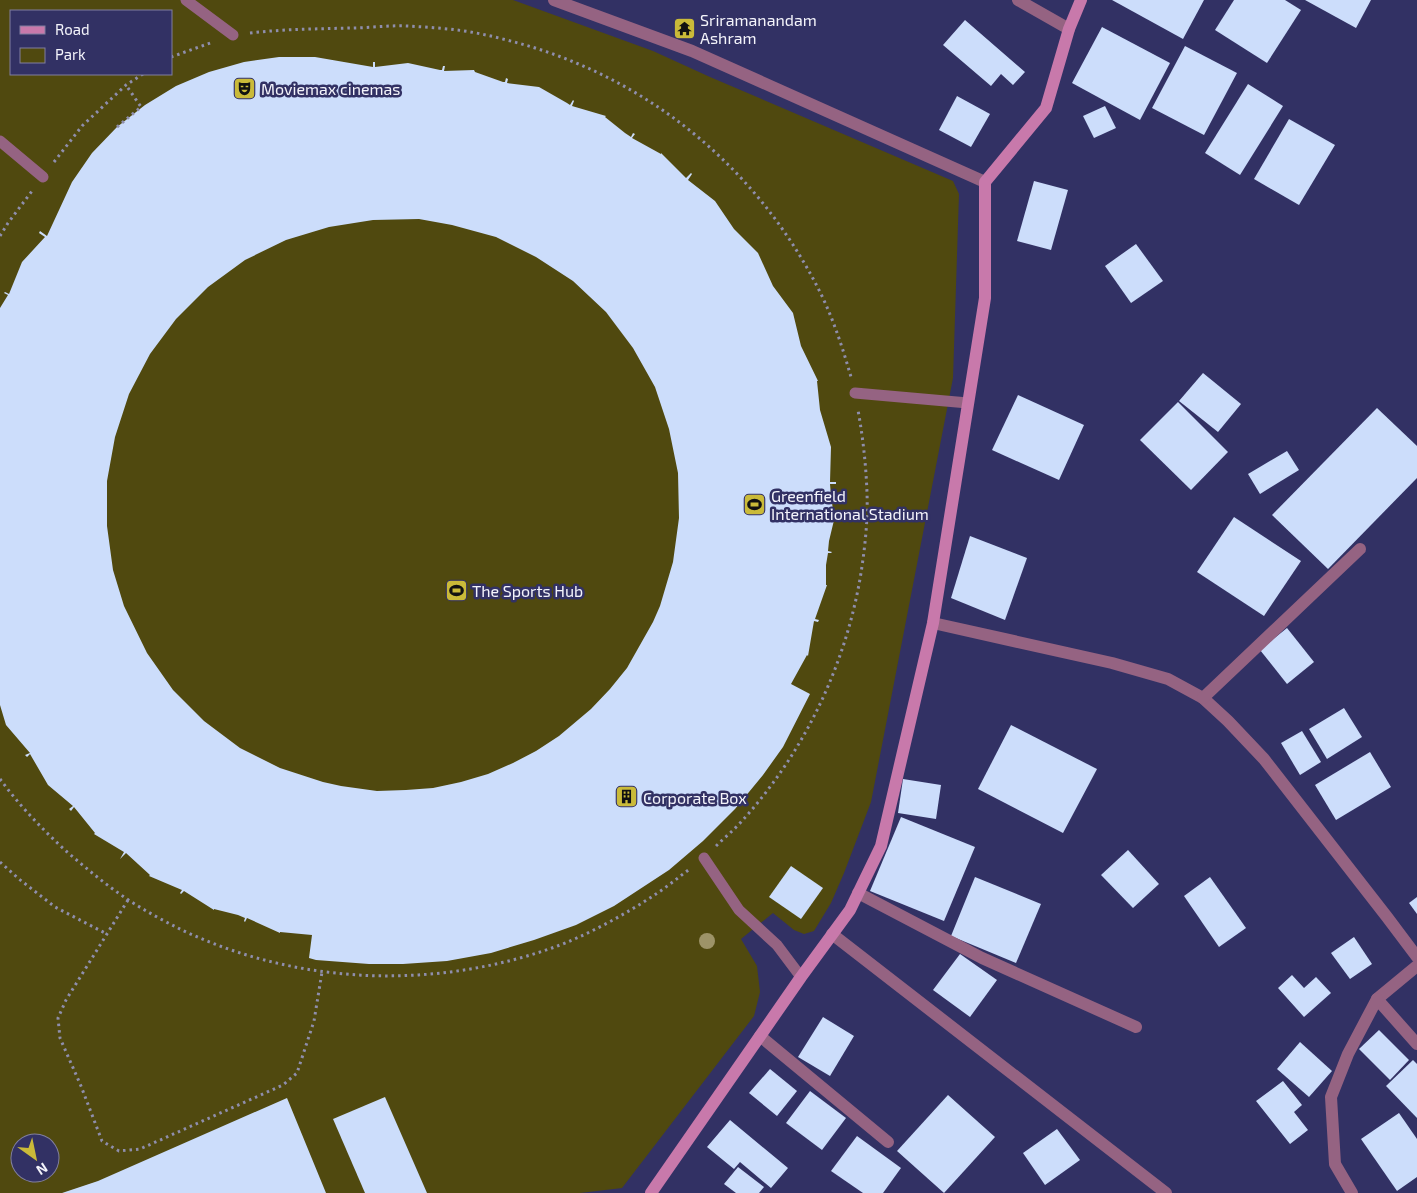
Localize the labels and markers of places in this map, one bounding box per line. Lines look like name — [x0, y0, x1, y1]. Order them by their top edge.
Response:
place label: Sriramanandam Ashram — [700, 10, 817, 47]
temple icon: Sriramanandam Ashram — [672, 16, 696, 40]
theatre icon: Moviemax cinemas — [233, 76, 257, 100]
place label: Moviemax cinemas — [261, 79, 401, 98]
place label: Greenfield International Stadium — [771, 486, 929, 523]
sports icon: Greenfield International Stadium — [743, 492, 767, 516]
sports icon: The Sports Hub — [444, 578, 468, 602]
place label: The Sports Hub — [472, 581, 583, 600]
building icon: Corporate Box — [615, 785, 639, 809]
place label: Corporate Box — [643, 788, 747, 807]

